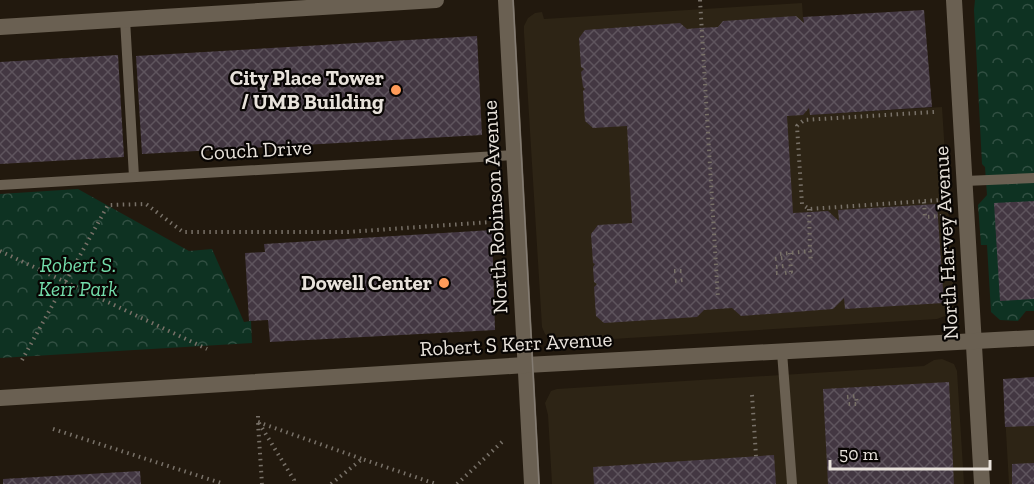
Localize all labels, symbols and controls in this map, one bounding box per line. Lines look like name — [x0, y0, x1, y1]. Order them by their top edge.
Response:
place label: City Place Tower / UMB Building — [230, 65, 384, 114]
marker: City Place Tower / UMB Building — [389, 83, 403, 97]
street label: North Robinson Avenue — [476, 99, 513, 315]
street label: Couch Drive — [200, 134, 312, 165]
street label: North Harvey Avenue — [928, 145, 963, 341]
park label: Robert S. Kerr Park — [38, 252, 118, 301]
place label: Dowell Center — [301, 270, 432, 295]
marker: Dowell Center — [437, 276, 451, 290]
street label: Robert S Kerr Avenue — [419, 326, 613, 361]
scale bar — [830, 433, 990, 471]
text: 50 m — [839, 443, 879, 465]

